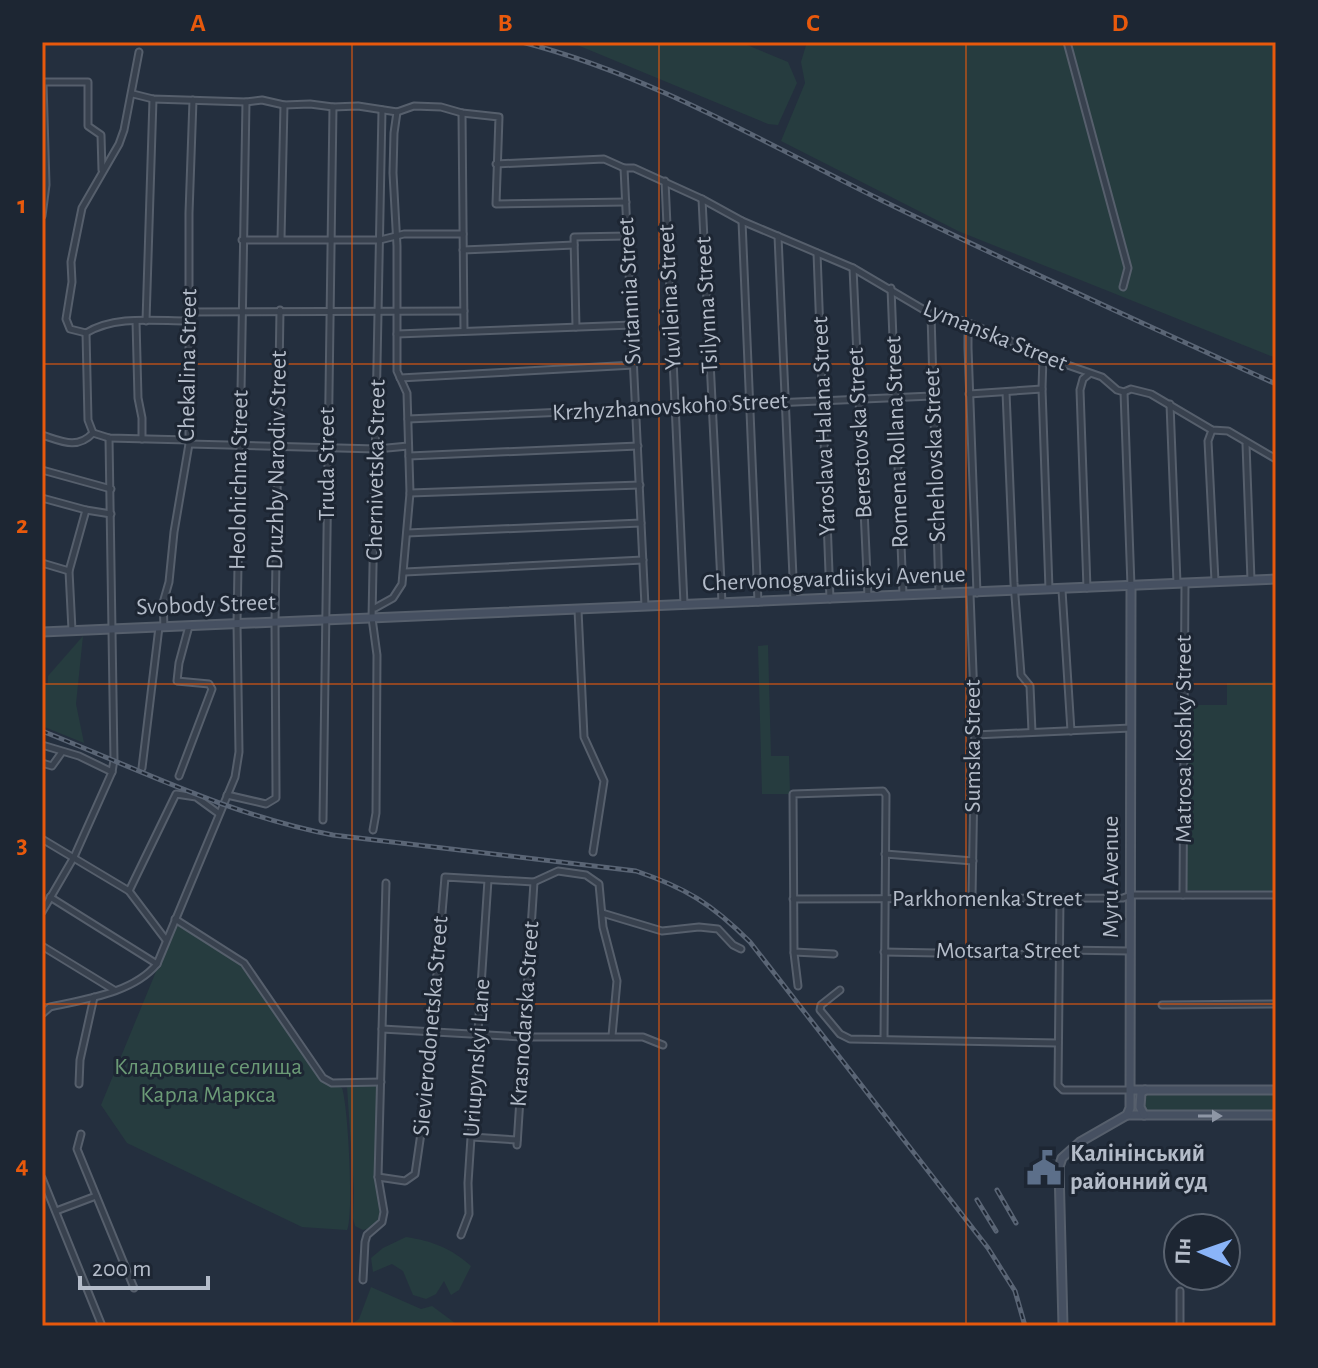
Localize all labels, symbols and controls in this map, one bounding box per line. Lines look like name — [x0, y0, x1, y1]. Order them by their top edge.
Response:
text: A — [190, 10, 206, 36]
text: B — [497, 10, 513, 36]
text: C — [806, 10, 820, 36]
text: D — [1111, 10, 1129, 36]
text: 1 — [17, 192, 27, 218]
street label: Svitannia Street — [614, 217, 646, 365]
street label: Yuvileina Street — [654, 223, 686, 370]
street label: Tsilynna Street — [691, 236, 723, 374]
street label: Chekalina Street — [175, 288, 201, 442]
street label: Lymanska Street — [920, 296, 1071, 376]
street label: Yaroslava Halana Street — [808, 315, 840, 536]
street label: Romena Rollana Street — [881, 335, 913, 549]
street label: Berestovska Street — [844, 347, 876, 519]
street label: Druzhby Narodiv Street — [263, 350, 291, 570]
street label: Schehlovska Street — [920, 367, 950, 543]
street label: Chernivetska Street — [362, 379, 390, 561]
street label: Heolohichna Street — [225, 389, 253, 570]
street label: Krzhyzhanovskoho Street — [552, 389, 789, 425]
street label: Truda Street — [315, 407, 339, 521]
text: 2 — [16, 512, 28, 538]
street label: Chervonogvardiiskyi Avenue — [702, 562, 966, 596]
street label: Svobody Street — [136, 591, 277, 619]
street label: Matrosa Koshky Street — [1172, 635, 1196, 843]
street label: Sumska Street — [961, 679, 985, 813]
street label: Myru Avenue — [1099, 816, 1123, 938]
text: 3 — [16, 832, 28, 858]
street label: Parkhomenka Street — [892, 887, 1082, 911]
street label: Sievierodonetska Street — [409, 915, 453, 1137]
street label: Krasnodarska Street — [507, 920, 543, 1108]
street label: Motsarta Street — [936, 939, 1081, 963]
street label: Uriupynskyi Lane — [459, 978, 495, 1138]
park label: Кладовище селища Карла Маркса — [114, 1055, 302, 1107]
one-way arrow — [1198, 1109, 1223, 1122]
place label: Калінінський районний суд — [1070, 1142, 1208, 1194]
public building icon: Калінінський районний суд — [1025, 1149, 1063, 1187]
text: 4 — [15, 1152, 29, 1178]
north arrow — [1162, 1212, 1242, 1292]
text: Пн — [1172, 1238, 1194, 1265]
scale bar — [80, 1240, 208, 1290]
text: 200 m — [92, 1257, 151, 1281]

